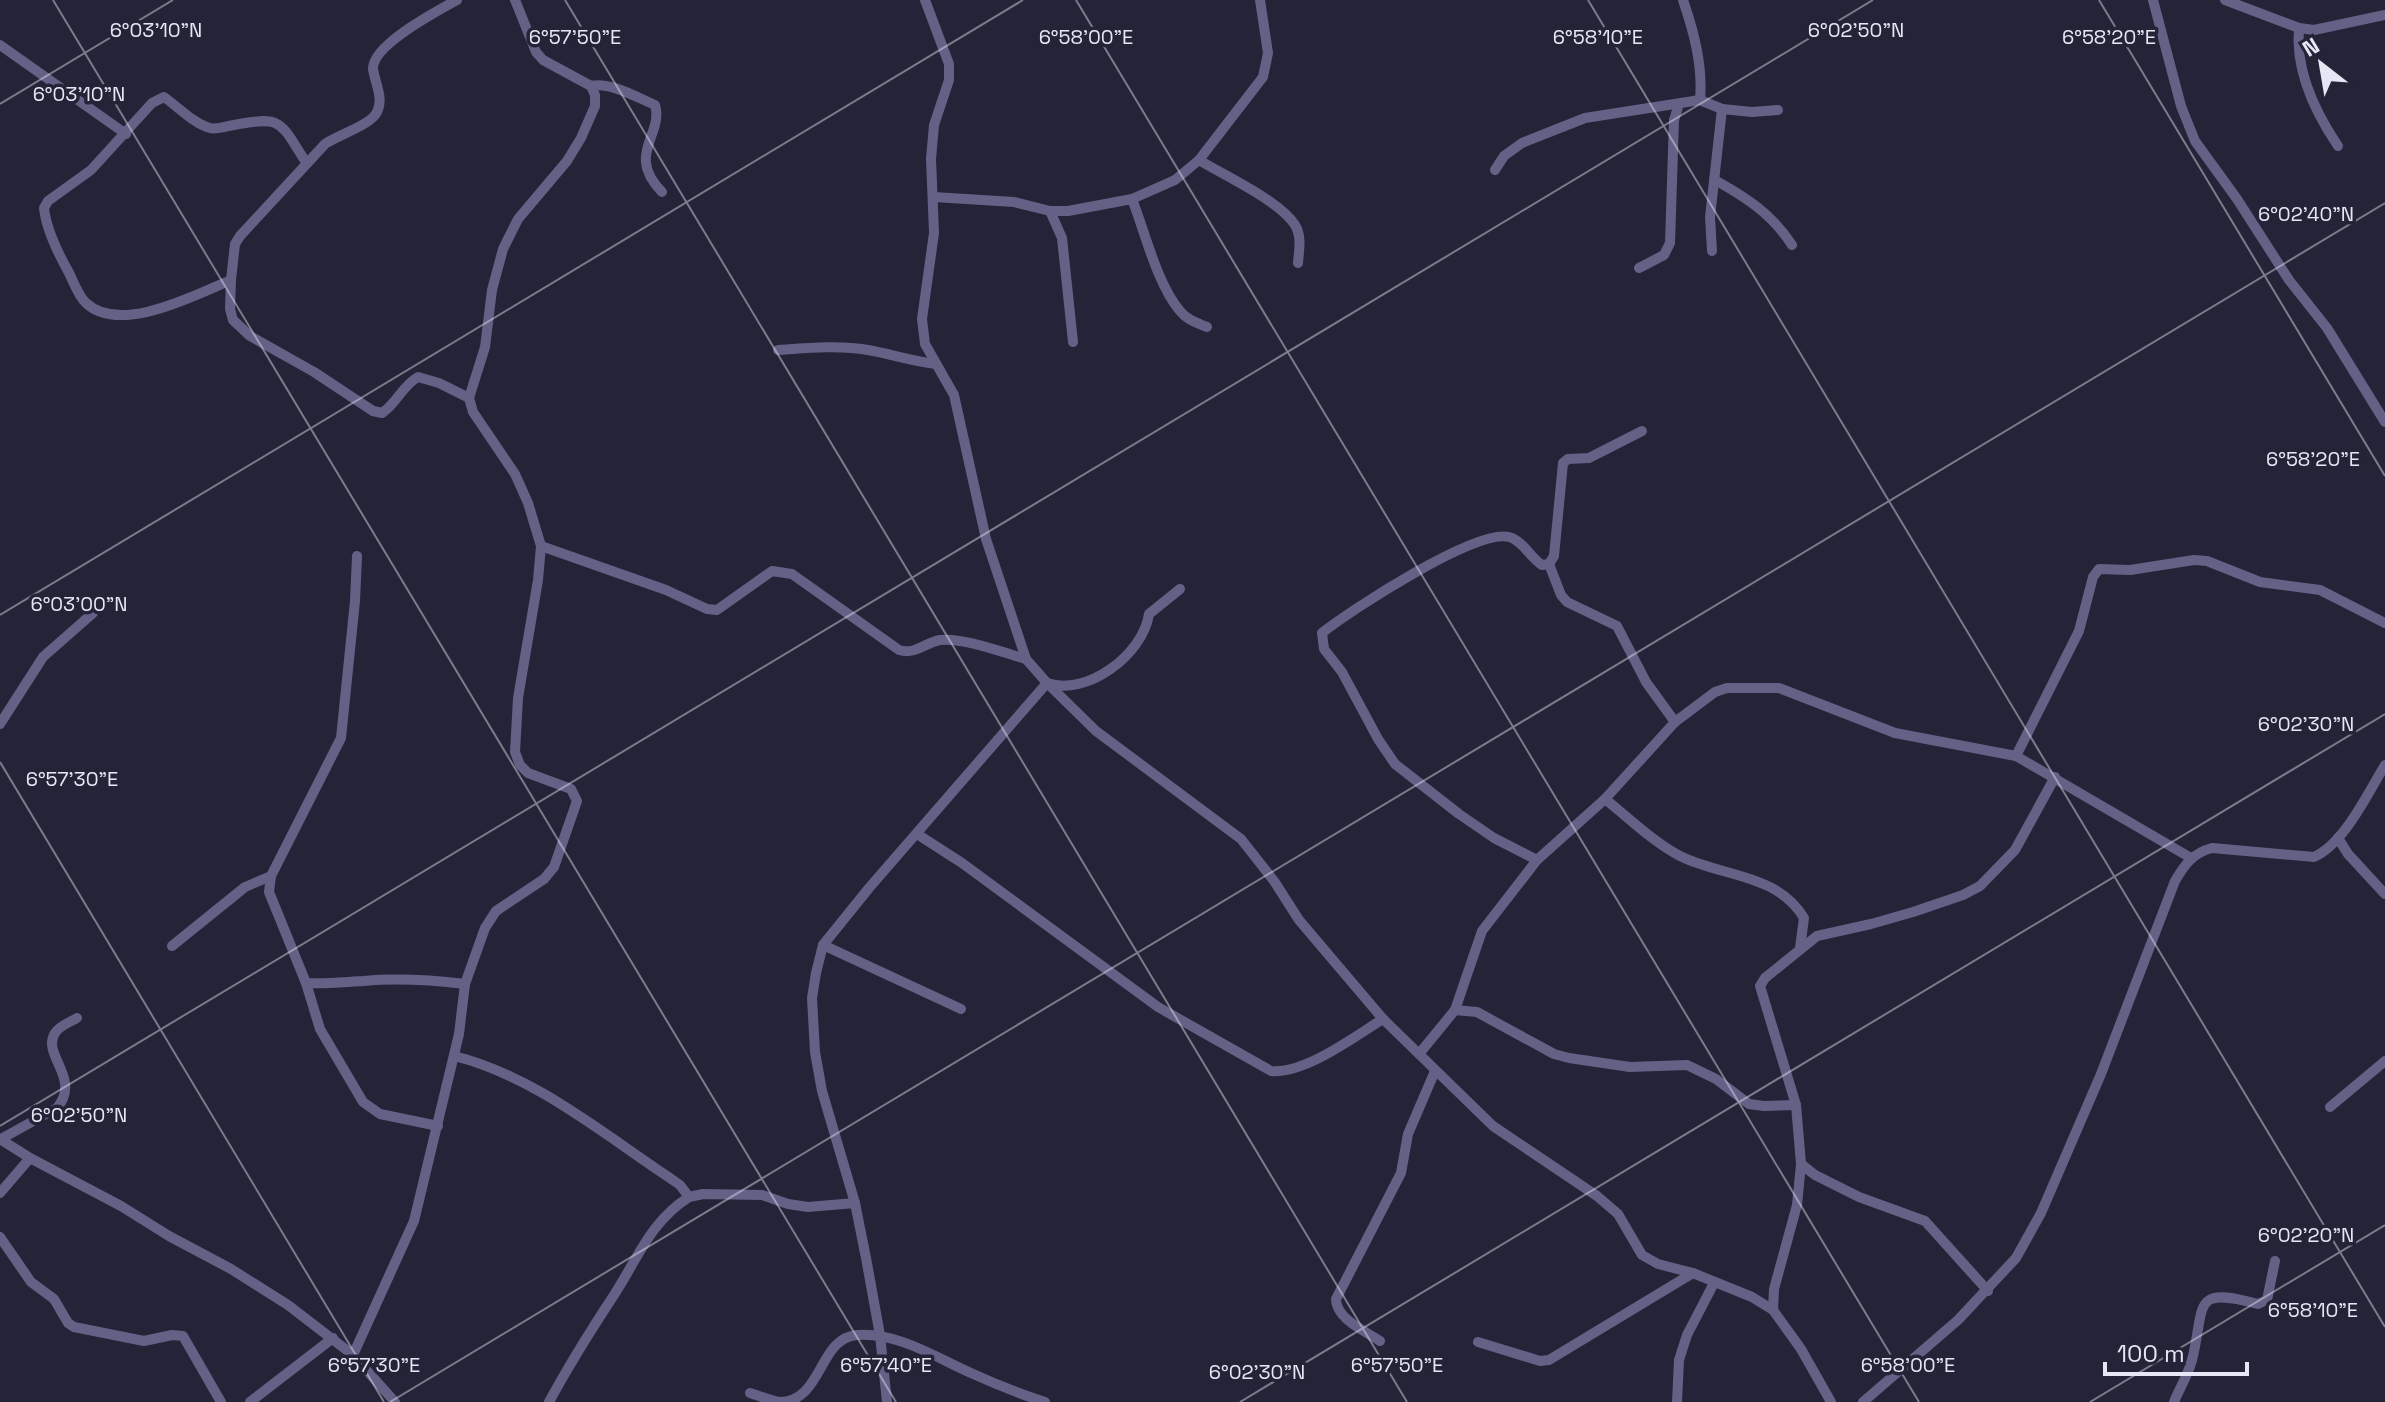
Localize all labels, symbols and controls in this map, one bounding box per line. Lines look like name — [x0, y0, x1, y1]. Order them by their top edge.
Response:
text: 6°03'10"N — [110, 17, 202, 43]
text: 6°02'50"N — [1808, 17, 1904, 43]
text: 6°57'50"E — [529, 24, 621, 50]
text: 6°58'00"E — [1039, 24, 1133, 50]
text: 6°58'10"E — [1553, 24, 1643, 50]
text: 6°58'20"E — [2062, 24, 2156, 50]
north arrow — [2281, 24, 2361, 104]
text: N — [2297, 31, 2324, 63]
text: 6°03'10"N — [33, 81, 125, 107]
text: 6°02'40"N — [2258, 201, 2354, 227]
text: 6°58'20"E — [2266, 446, 2360, 472]
text: 6°03'00"N — [30, 591, 128, 617]
text: 6°02'30"N — [2258, 711, 2354, 737]
text: 6°57'30"E — [26, 766, 118, 792]
text: 6°02'50"N — [31, 1102, 127, 1128]
text: 6°02'20"N — [2258, 1222, 2354, 1248]
text: 6°58'10"E — [2268, 1297, 2358, 1323]
scale bar — [2105, 1326, 2247, 1376]
text: 100 m — [2117, 1338, 2185, 1369]
text: 6°57'30"E — [328, 1352, 420, 1378]
text: 6°57'40"E — [840, 1352, 932, 1378]
text: 6°57'50"E — [1351, 1352, 1443, 1378]
text: 6°58'00"E — [1861, 1352, 1955, 1378]
text: 6°02'30"N — [1209, 1359, 1305, 1385]

